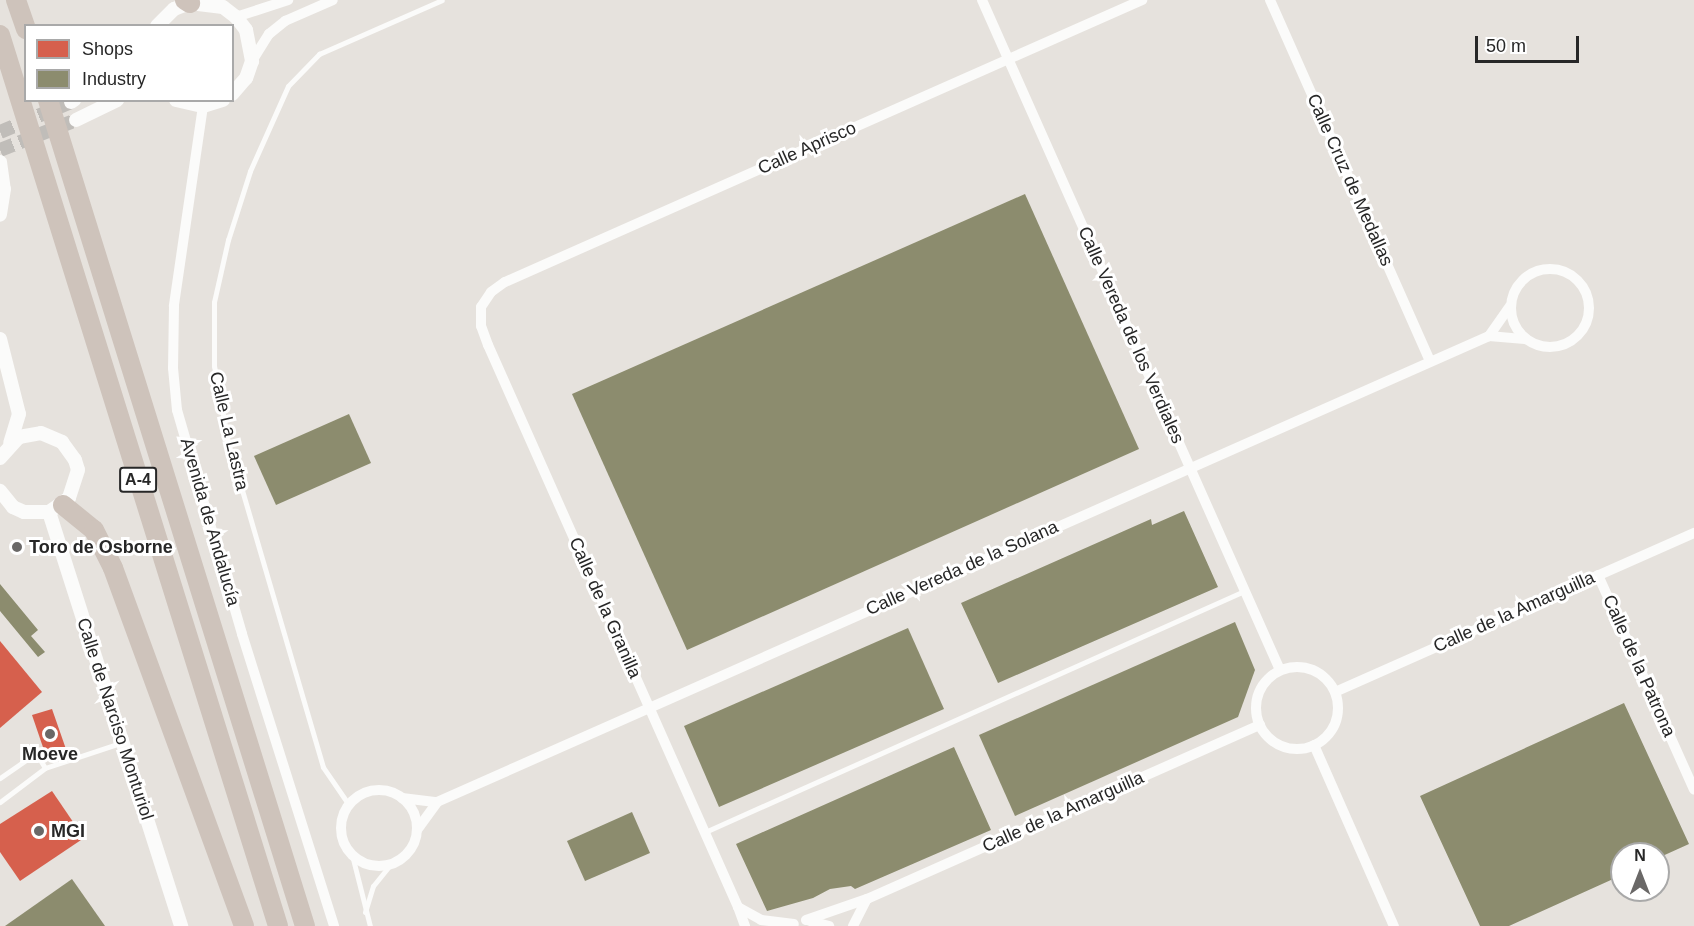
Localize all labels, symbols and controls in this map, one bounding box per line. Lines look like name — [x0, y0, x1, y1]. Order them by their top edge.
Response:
legend — [24, 24, 234, 102]
scale bar — [1478, 24, 1582, 62]
text: 50 m — [1486, 36, 1526, 56]
text: Shops — [82, 39, 133, 59]
text: Industry — [82, 69, 146, 89]
street label: Calle Cruz de Medallas — [1302, 91, 1398, 269]
street label: Calle Aprisco — [754, 117, 860, 179]
street label: Calle Vereda de los Verdiales — [1073, 223, 1189, 447]
street label: Calle La Lastra — [205, 370, 253, 492]
street label: Avenida de Andalucía — [176, 435, 244, 609]
road number: A-4 — [118, 467, 158, 493]
street label: Calle Vereda de la Solana — [863, 516, 1061, 620]
street label: Calle de la Granilla — [564, 534, 646, 682]
place label: Toro de Osborne — [29, 536, 173, 558]
marker: Toro de Osborne — [10, 540, 24, 554]
street label: Calle de la Amarguilla — [1430, 567, 1598, 657]
street label: Calle de la Patrona — [1598, 592, 1680, 740]
street label: Calle de Narciso Monturiol — [72, 615, 158, 823]
marker: Moeve — [43, 727, 57, 741]
place label: Moeve — [22, 743, 78, 765]
street label: Calle de la Amarguilla — [979, 767, 1147, 857]
place label: MGI — [51, 820, 85, 842]
marker: MGI — [32, 824, 46, 838]
north arrow — [1610, 842, 1670, 902]
text: N — [1634, 847, 1646, 864]

